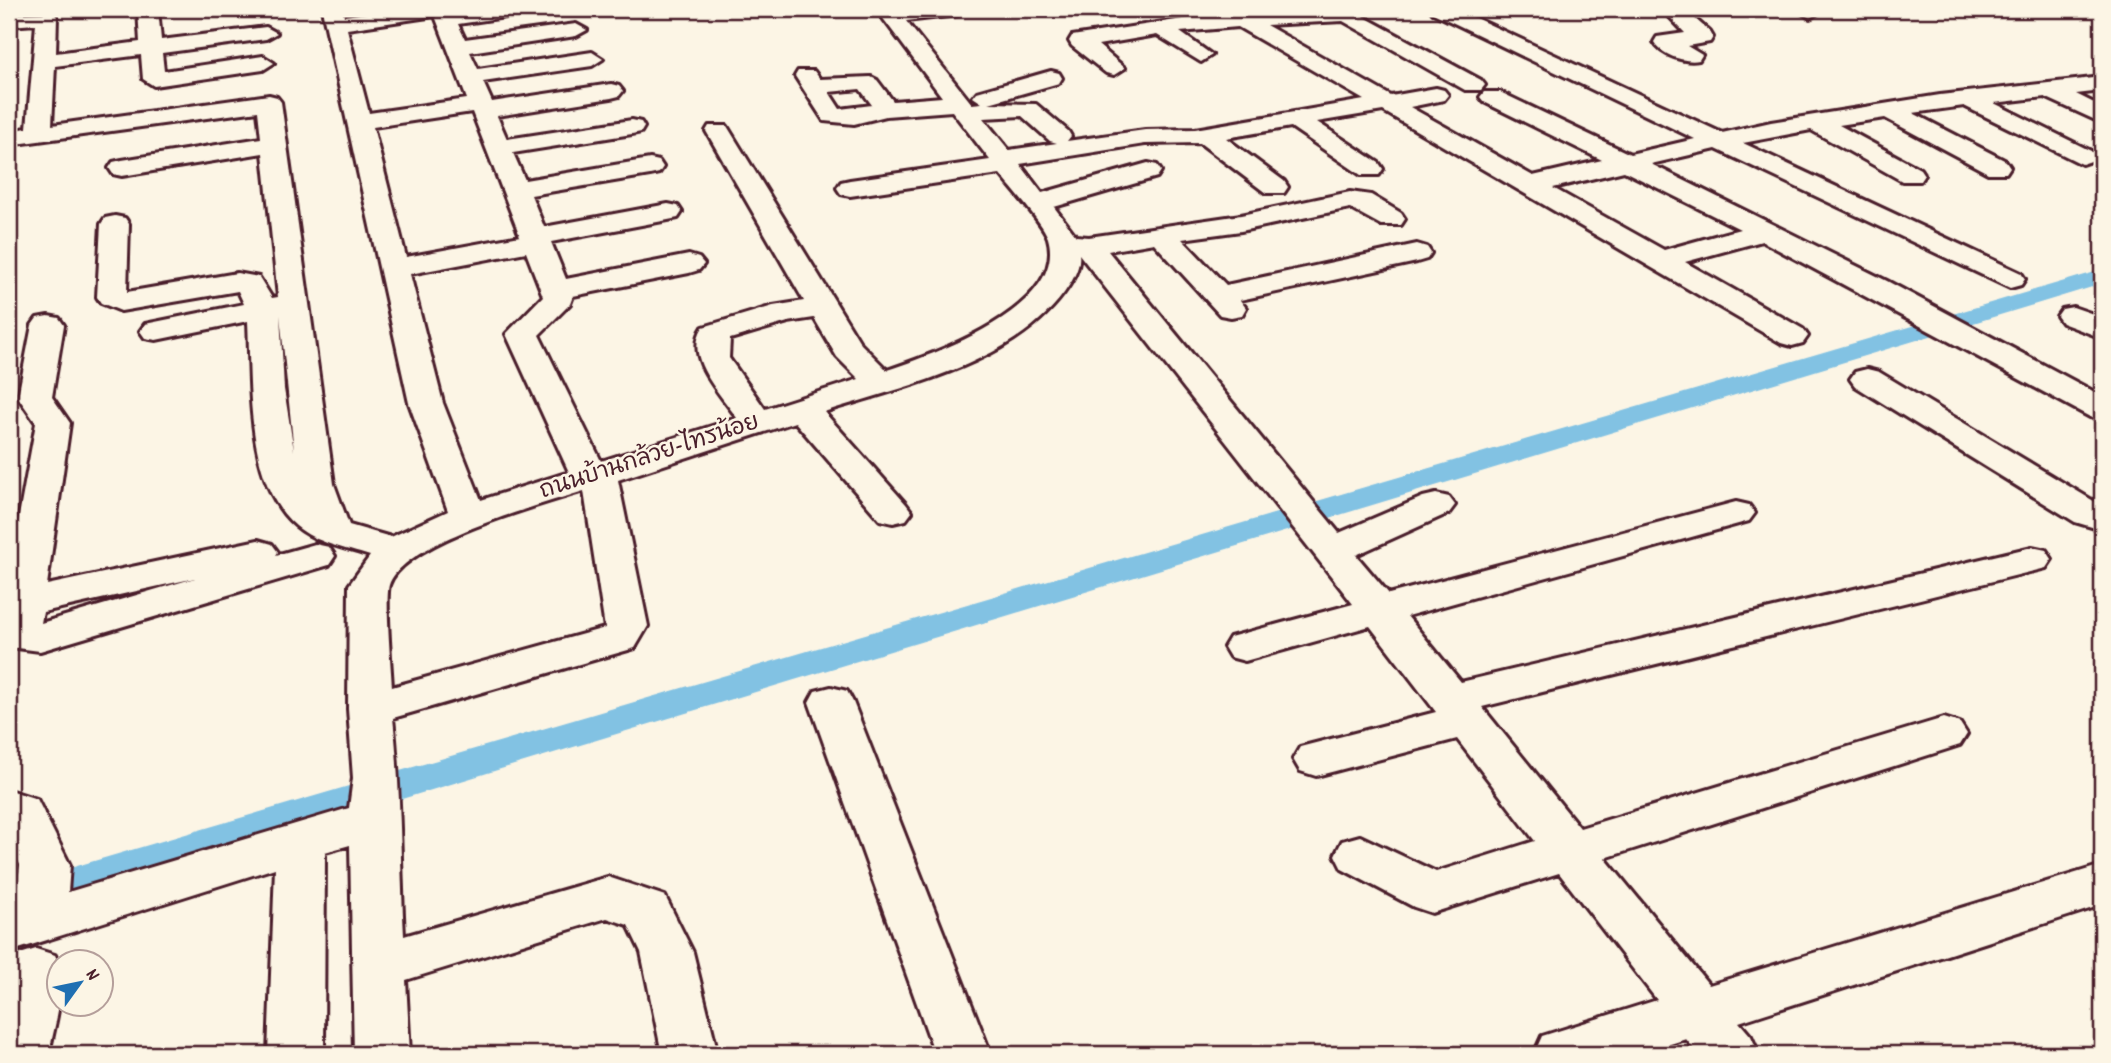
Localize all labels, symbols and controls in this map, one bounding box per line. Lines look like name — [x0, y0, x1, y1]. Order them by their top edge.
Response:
street label: ถนนบ้านกล้วย-ไทรน้อย — [535, 404, 764, 509]
north arrow — [46, 948, 116, 1018]
text: N — [77, 964, 105, 987]

